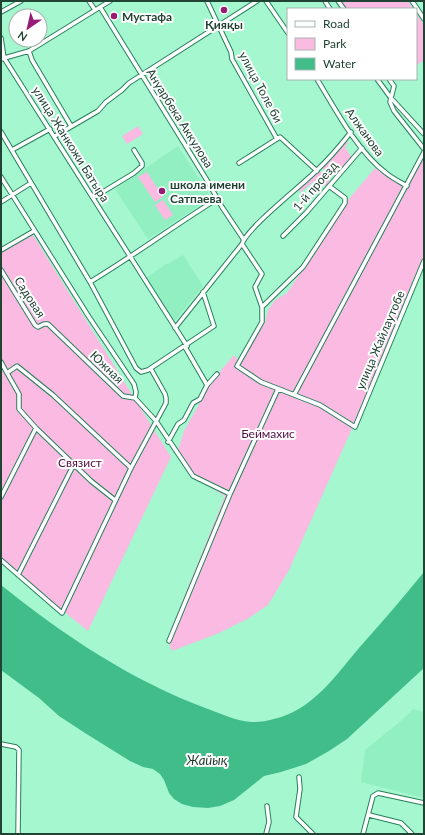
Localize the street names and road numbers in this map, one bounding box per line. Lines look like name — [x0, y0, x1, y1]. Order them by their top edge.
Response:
street label: улица Толе би — [236, 49, 286, 125]
street label: Ануарбека Аккулова — [143, 66, 217, 170]
street label: улица Жанкожи Батыра — [29, 83, 113, 205]
street label: Алжанова — [342, 105, 388, 159]
street label: 1-й проезд — [289, 158, 341, 214]
street label: Садовая — [11, 274, 49, 320]
street label: улица Жайлаутобе — [352, 288, 408, 392]
street label: Южная — [87, 348, 127, 386]

